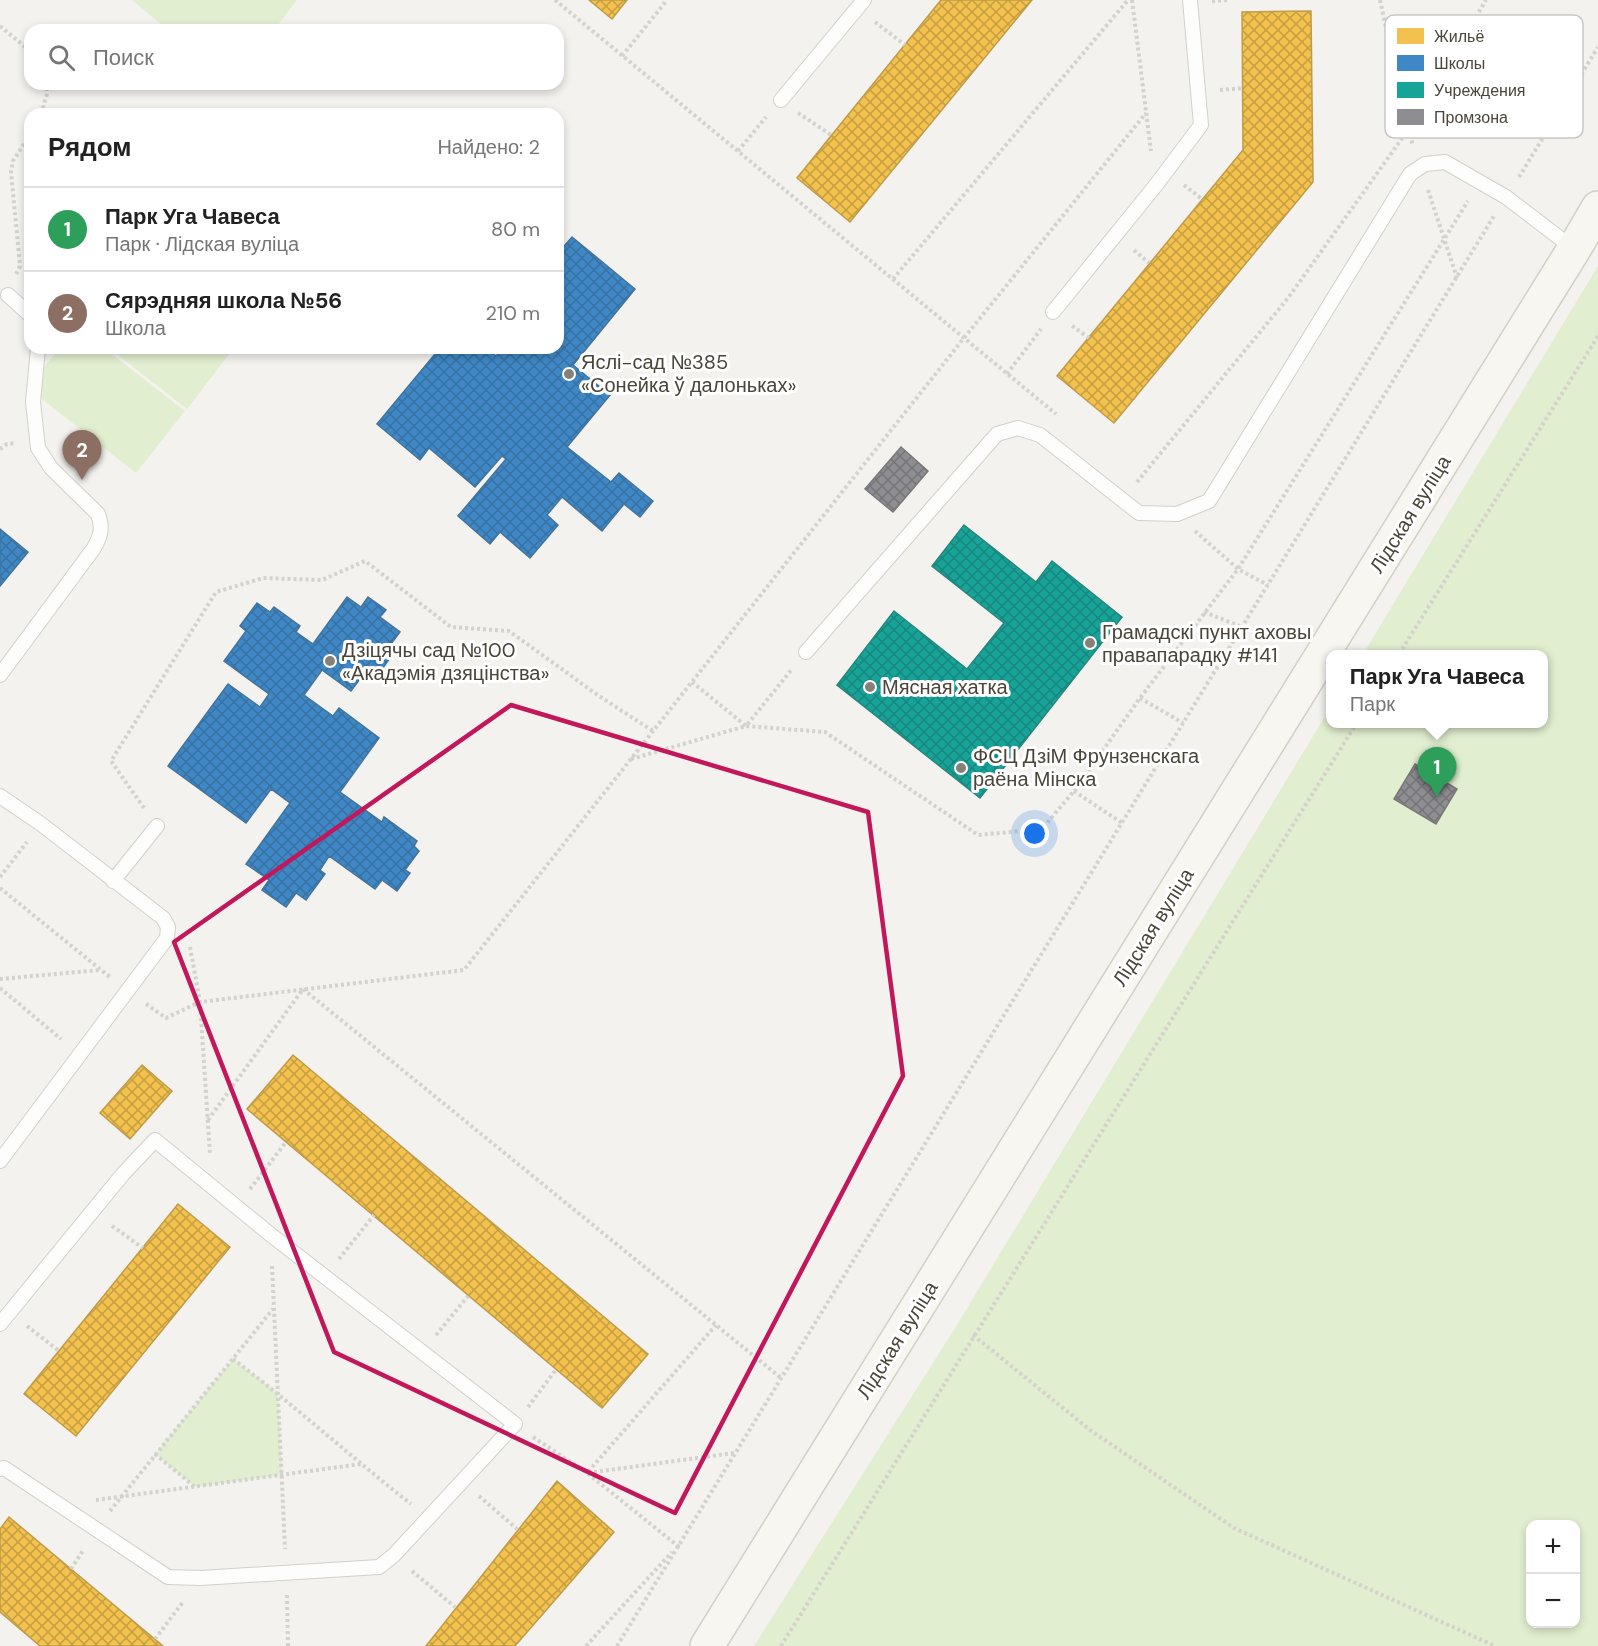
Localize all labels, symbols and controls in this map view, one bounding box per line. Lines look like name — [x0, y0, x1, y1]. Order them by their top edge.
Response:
legend — [1385, 15, 1583, 138]
search box — [24, 24, 564, 90]
text: Жильё — [1434, 26, 1484, 47]
icon: search — [45, 41, 78, 74]
text: Поиск — [93, 43, 154, 72]
text: Школы — [1434, 53, 1485, 74]
text: Учреждения — [1434, 80, 1526, 101]
text: Промзона — [1434, 107, 1508, 128]
text: Рядом — [48, 130, 131, 164]
text: Найдено: 2 — [437, 134, 540, 160]
text: Парк Уга Чавеса — [105, 202, 280, 231]
text: 1 — [64, 216, 71, 242]
text: 80 m — [491, 216, 540, 242]
text: Парк · Лідская вуліца — [105, 231, 299, 257]
text: Сярэдняя школа №56 — [105, 286, 342, 315]
text: 2 — [62, 300, 73, 326]
text: 210 m — [485, 300, 540, 326]
text: Школа — [105, 315, 166, 341]
place label: Яслі-сад №385 «Сонейка ў далоньках» — [581, 349, 797, 398]
marker: Яслі-сад №385 «Сонейка ў далоньках» — [562, 367, 576, 381]
pin: 2 — [62, 430, 101, 480]
street label: Лідская вуліца — [1363, 449, 1457, 578]
place label: Грамадскі пункт аховы правапарадку #141 — [1102, 619, 1311, 668]
marker: Грамадскі пункт аховы правапарадку #141 — [1083, 636, 1097, 650]
place label: Дзіцячы сад №100 «Акадэмія дзяцінства» — [342, 637, 549, 686]
popup — [1326, 650, 1548, 728]
marker: Дзіцячы сад №100 «Акадэмія дзяцінства» — [323, 654, 337, 668]
text: Парк Уга Чавеса — [1350, 662, 1524, 691]
place label: Мясная хатка — [882, 674, 1009, 700]
marker: Мясная хатка — [863, 680, 877, 694]
text: Парк — [1350, 691, 1395, 717]
place label: ФСЦ ДзіМ Фрунзенскага раёна Мінска — [973, 743, 1200, 792]
pin: 1 — [1418, 748, 1456, 797]
marker: ФСЦ ДзіМ Фрунзенскага раёна Мінска — [954, 761, 968, 775]
your location — [1020, 819, 1049, 848]
street label: Лідская вуліца — [1106, 862, 1200, 991]
street label: Лідская вуліца — [850, 1275, 944, 1404]
map controls — [1526, 1520, 1580, 1628]
button: + — [1526, 1520, 1580, 1574]
button: − — [1526, 1574, 1580, 1628]

